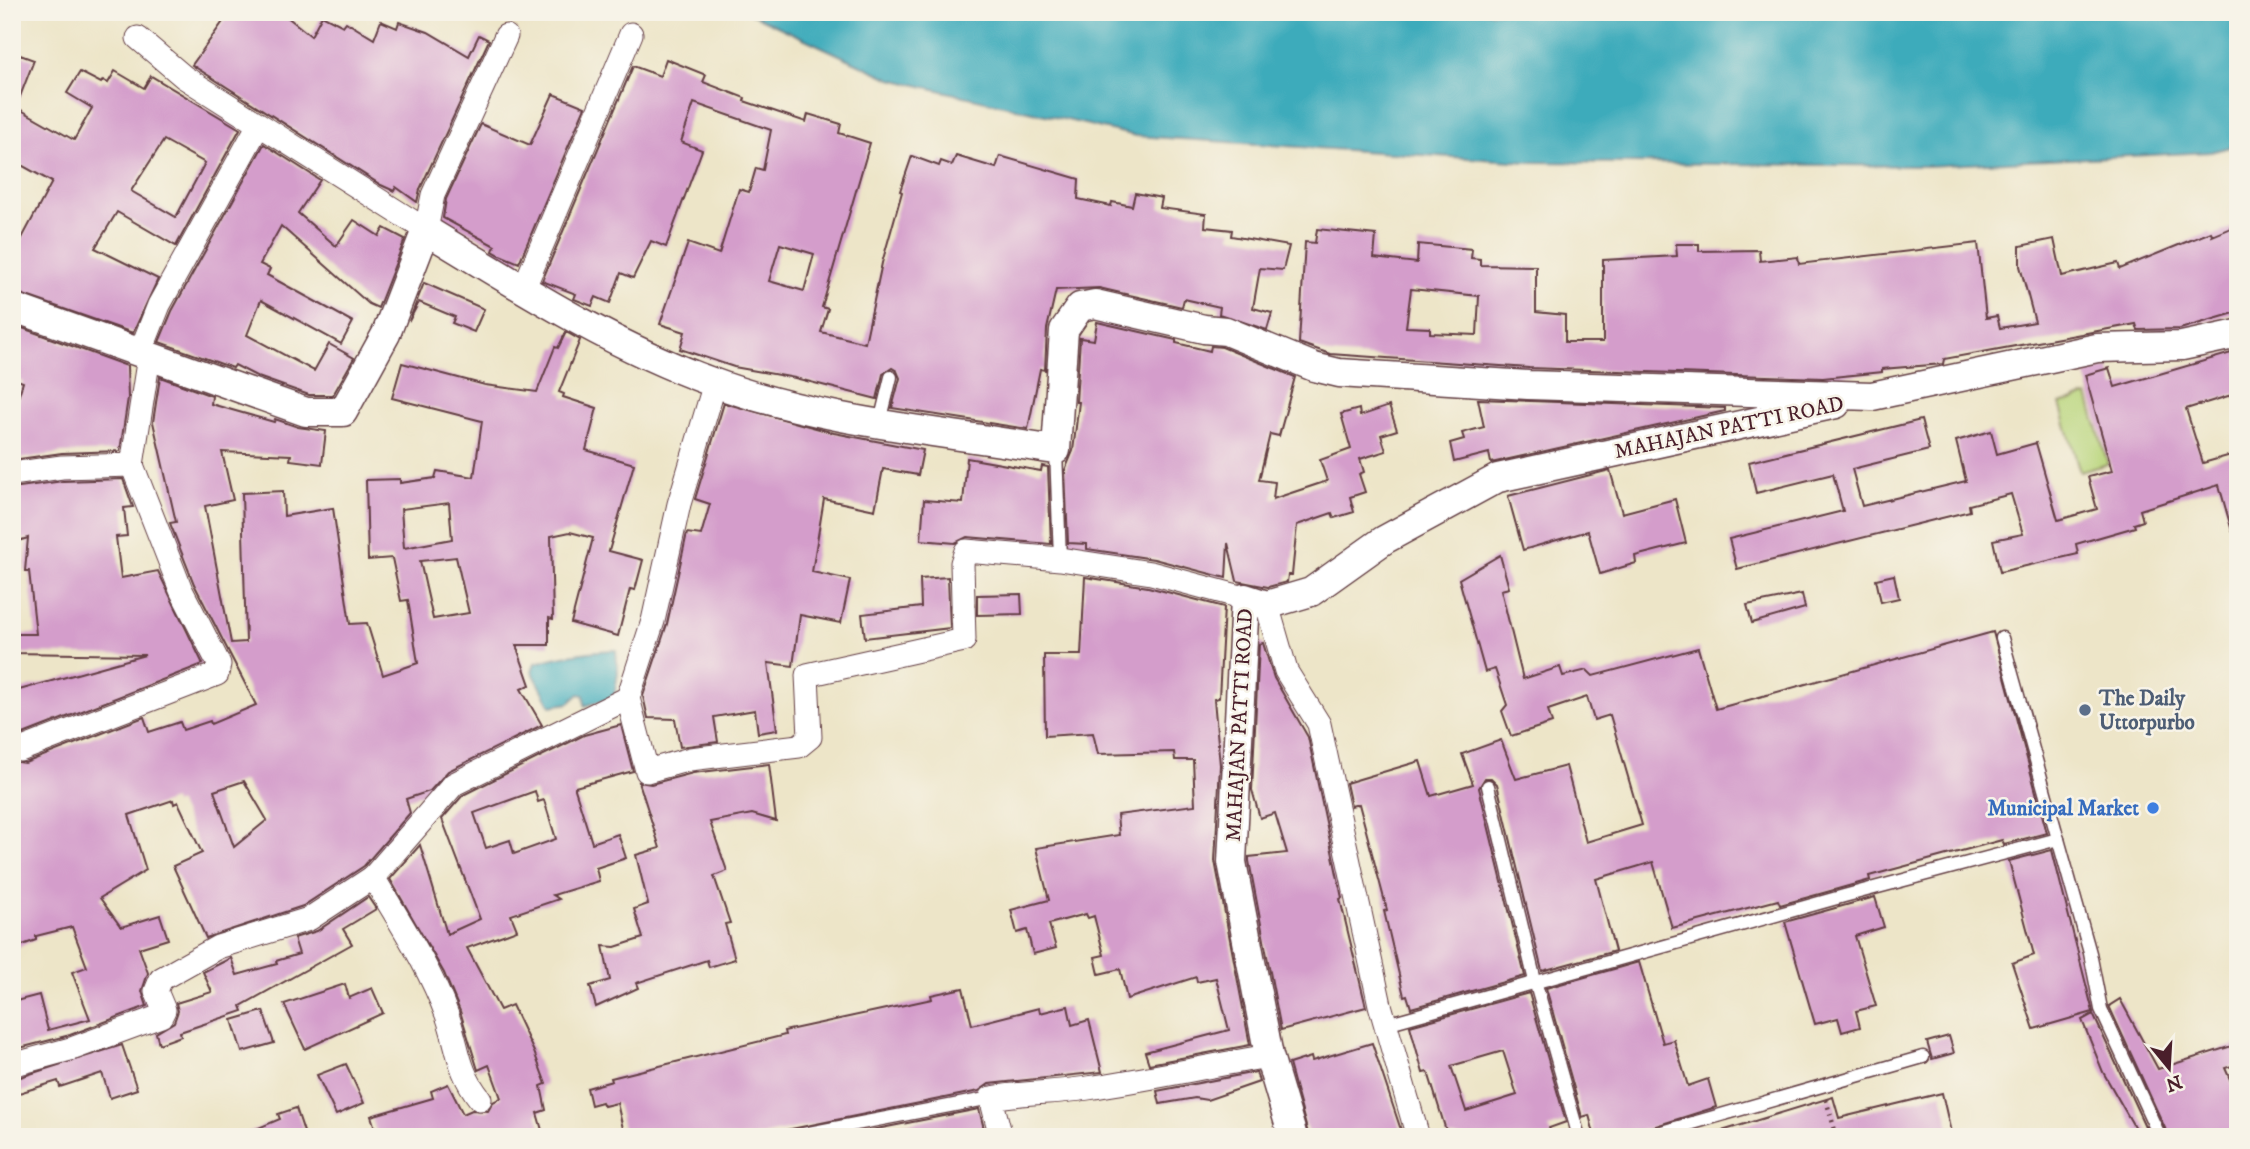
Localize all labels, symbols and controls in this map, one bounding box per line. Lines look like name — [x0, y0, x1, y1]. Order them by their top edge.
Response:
street label: MAHAJAN PATTI ROAD — [1612, 391, 1846, 465]
street label: MAHAJAN PATTI ROAD — [1221, 608, 1259, 842]
place label: The Daily Uttorpurbo — [2098, 686, 2195, 736]
marker: The Daily Uttorpurbo — [2077, 702, 2093, 718]
place label: Municipal Market — [1987, 796, 2139, 822]
marker: Municipal Market — [2145, 800, 2161, 816]
north arrow — [2134, 1034, 2204, 1104]
text: N — [2162, 1069, 2185, 1096]

